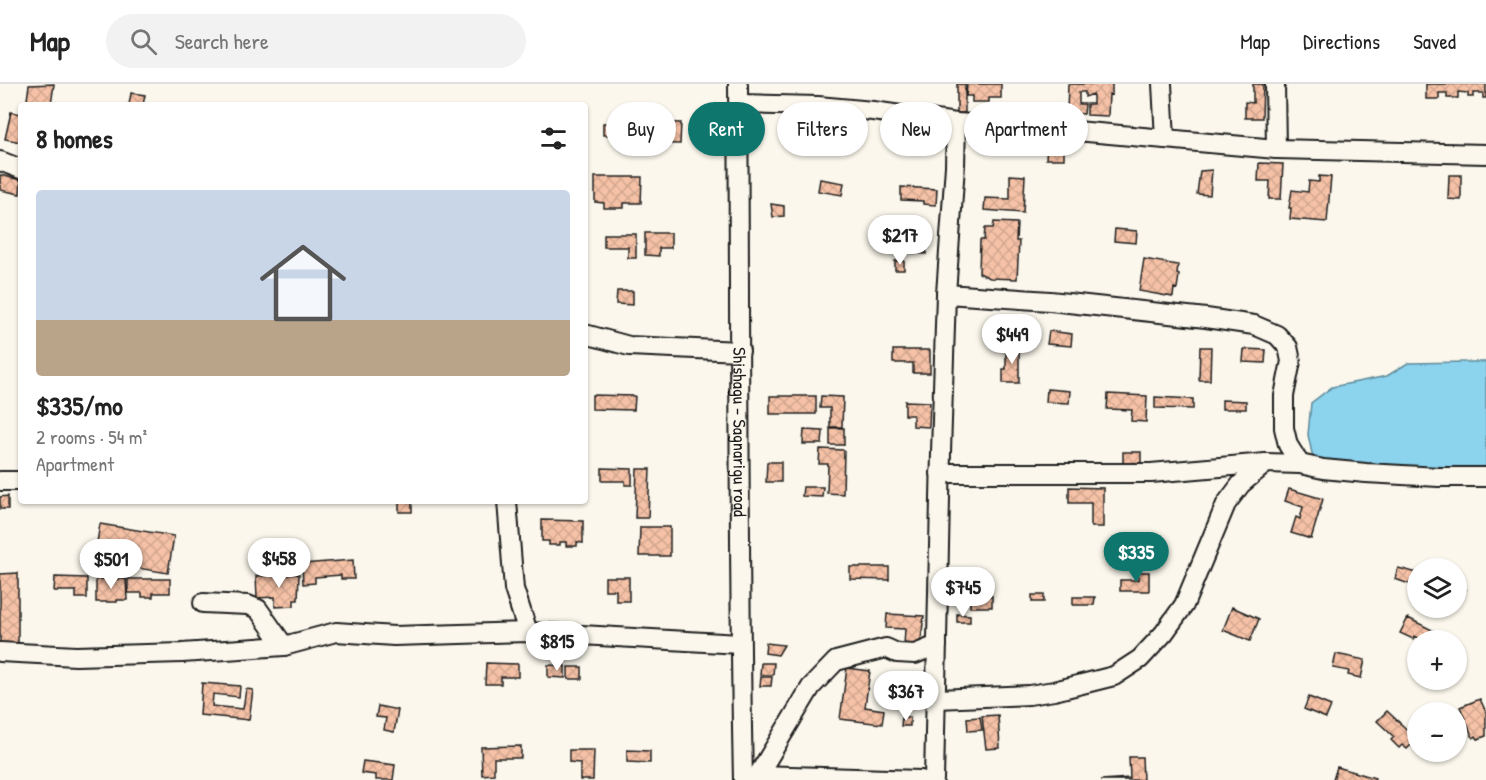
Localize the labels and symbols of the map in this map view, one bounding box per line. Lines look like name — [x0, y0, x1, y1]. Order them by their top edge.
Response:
pin: $217 — [864, 215, 936, 266]
pin: $449 — [976, 314, 1048, 365]
street label: Shishagu - Sagnarigu road — [727, 347, 753, 517]
pin: $335 — [1100, 532, 1172, 583]
pin: $458 — [243, 538, 315, 589]
pin: $501 — [75, 539, 147, 590]
pin: $745 — [927, 567, 999, 618]
pin: $815 — [521, 621, 593, 672]
pin: $367 — [870, 671, 942, 722]

